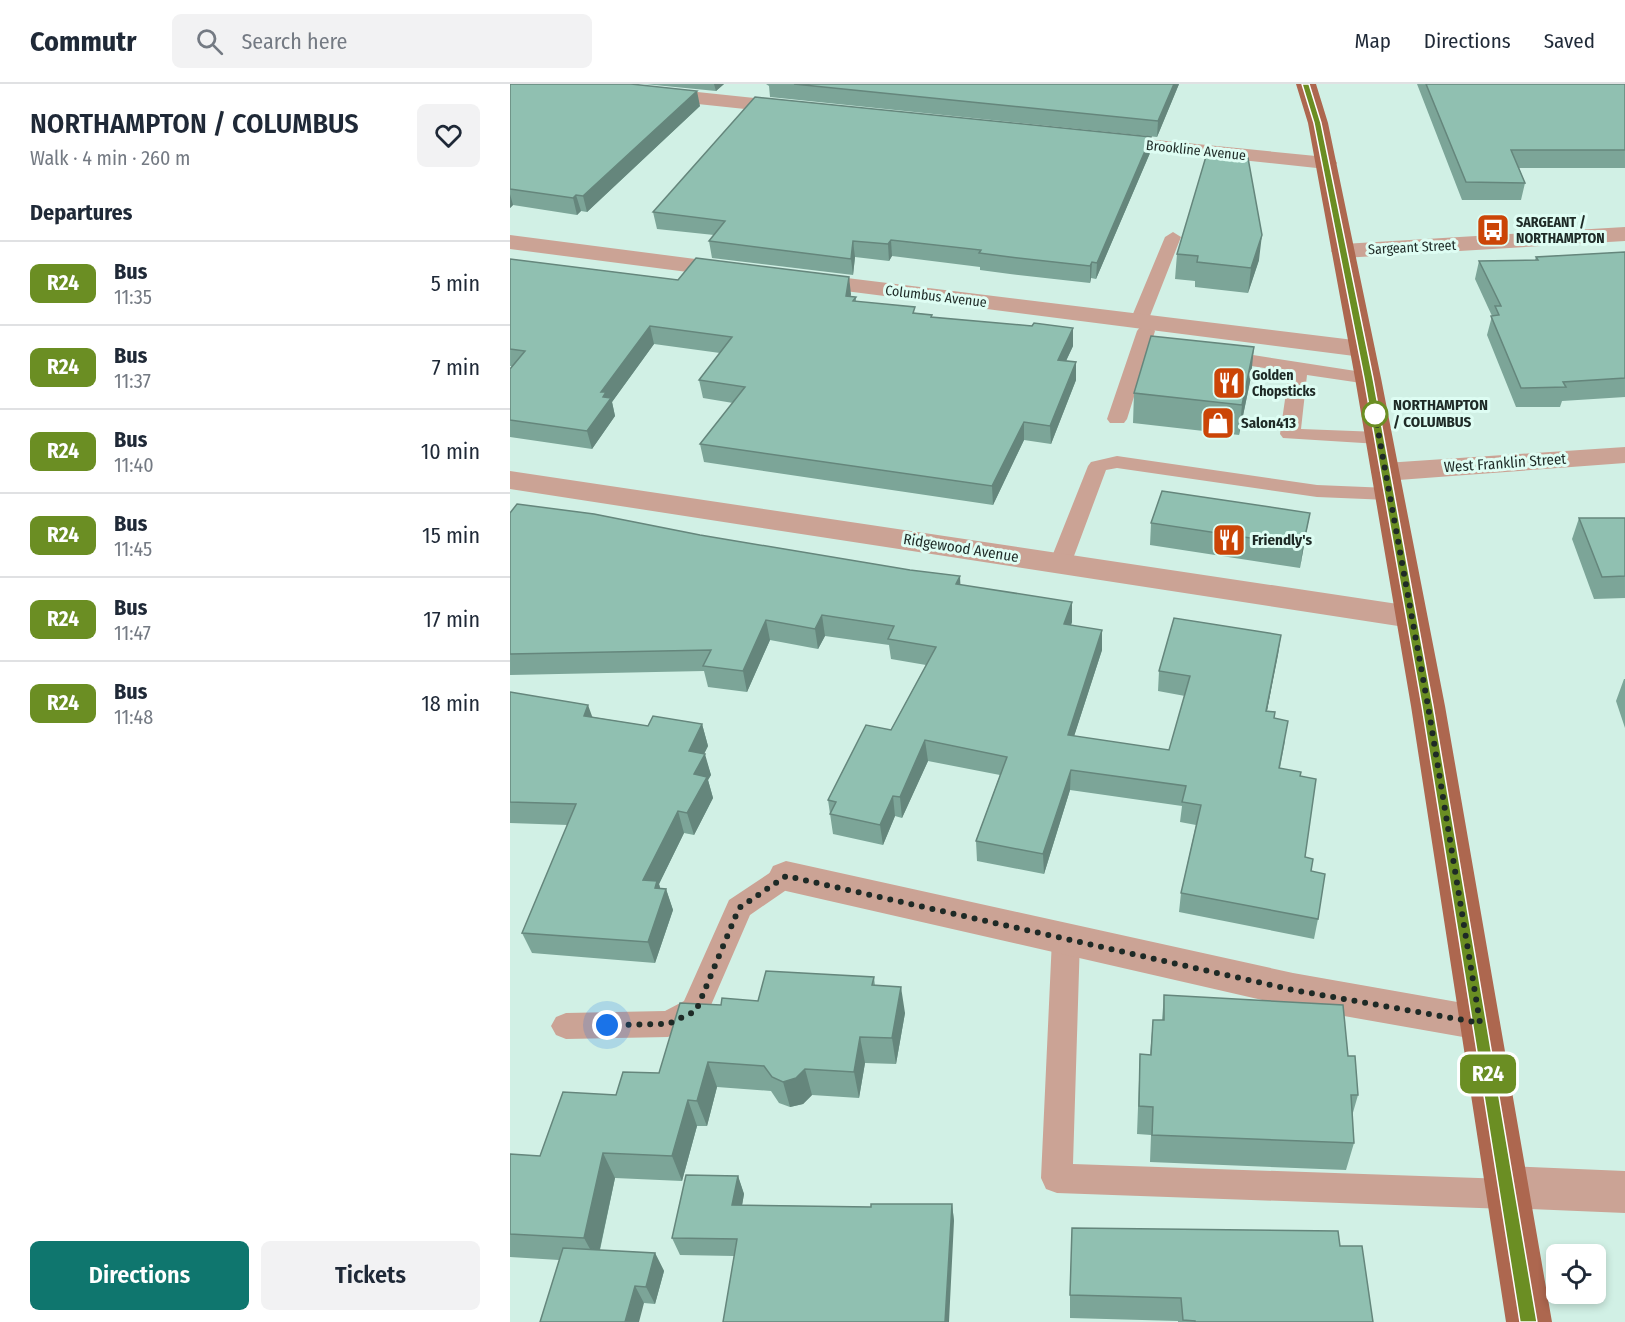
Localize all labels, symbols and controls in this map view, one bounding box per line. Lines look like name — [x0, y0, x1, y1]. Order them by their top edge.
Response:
search box — [172, 14, 592, 68]
text: Commutr — [30, 25, 136, 58]
icon: search — [193, 25, 226, 58]
text: Search here — [241, 28, 347, 55]
text: Map — [1354, 28, 1391, 54]
text: Directions — [1424, 28, 1511, 54]
text: Saved — [1544, 28, 1595, 54]
button: heart — [417, 104, 480, 167]
text: NORTHAMPTON / COLUMBUS — [30, 107, 359, 140]
street label: Brookline Avenue — [1145, 137, 1247, 164]
text: Walk · 4 min · 260 m — [30, 146, 190, 170]
text: Departures — [30, 199, 132, 226]
bus stop icon: SARGEANT / NORTHAMPTON — [1475, 212, 1511, 248]
place label: SARGEANT / NORTHAMPTON — [1516, 214, 1605, 247]
street label: Sargeant Street — [1368, 237, 1457, 258]
text: Bus — [114, 258, 147, 285]
text: R24 — [47, 270, 79, 296]
text: 5 min — [431, 270, 480, 297]
street label: Columbus Avenue — [884, 282, 988, 311]
text: 11:35 — [114, 285, 152, 309]
text: Bus — [114, 342, 147, 369]
text: R24 — [47, 354, 79, 380]
text: 7 min — [432, 354, 480, 381]
restaurant icon: Golden Chopsticks — [1211, 365, 1247, 401]
place label: Golden Chopsticks — [1252, 367, 1316, 400]
text: 11:37 — [114, 369, 151, 393]
place label: NORTHAMPTON / COLUMBUS — [1393, 396, 1488, 431]
marker: NORTHAMPTON / COLUMBUS — [1362, 401, 1388, 427]
shop icon: Salon413 — [1200, 405, 1236, 441]
place label: Salon413 — [1241, 414, 1296, 432]
text: Bus — [114, 426, 147, 453]
text: R24 — [47, 438, 79, 464]
text: 10 min — [421, 438, 480, 465]
street label: West Franklin Street — [1443, 450, 1567, 476]
text: 11:40 — [114, 453, 154, 477]
text: Bus — [114, 510, 147, 537]
text: R24 — [47, 522, 79, 548]
text: 15 min — [422, 522, 480, 549]
restaurant icon: Friendly's — [1211, 522, 1247, 558]
street label: Ridgewood Avenue — [902, 530, 1020, 566]
place label: Friendly's — [1252, 531, 1312, 549]
text: 11:45 — [114, 537, 152, 561]
text: Bus — [114, 594, 147, 621]
text: R24 — [47, 606, 79, 632]
text: 17 min — [423, 606, 480, 633]
text: 11:47 — [114, 621, 151, 645]
text: Bus — [114, 678, 147, 705]
text: R24 — [47, 690, 79, 716]
text: 18 min — [421, 690, 480, 717]
text: 11:48 — [114, 705, 153, 729]
your location — [592, 1010, 622, 1040]
line badge: R24 — [1454, 1054, 1522, 1094]
text: R24 — [1472, 1061, 1504, 1087]
button: Directions — [30, 1241, 249, 1310]
button: Tickets — [261, 1241, 480, 1310]
map controls — [1546, 1244, 1606, 1304]
button: locate — [1546, 1244, 1606, 1304]

